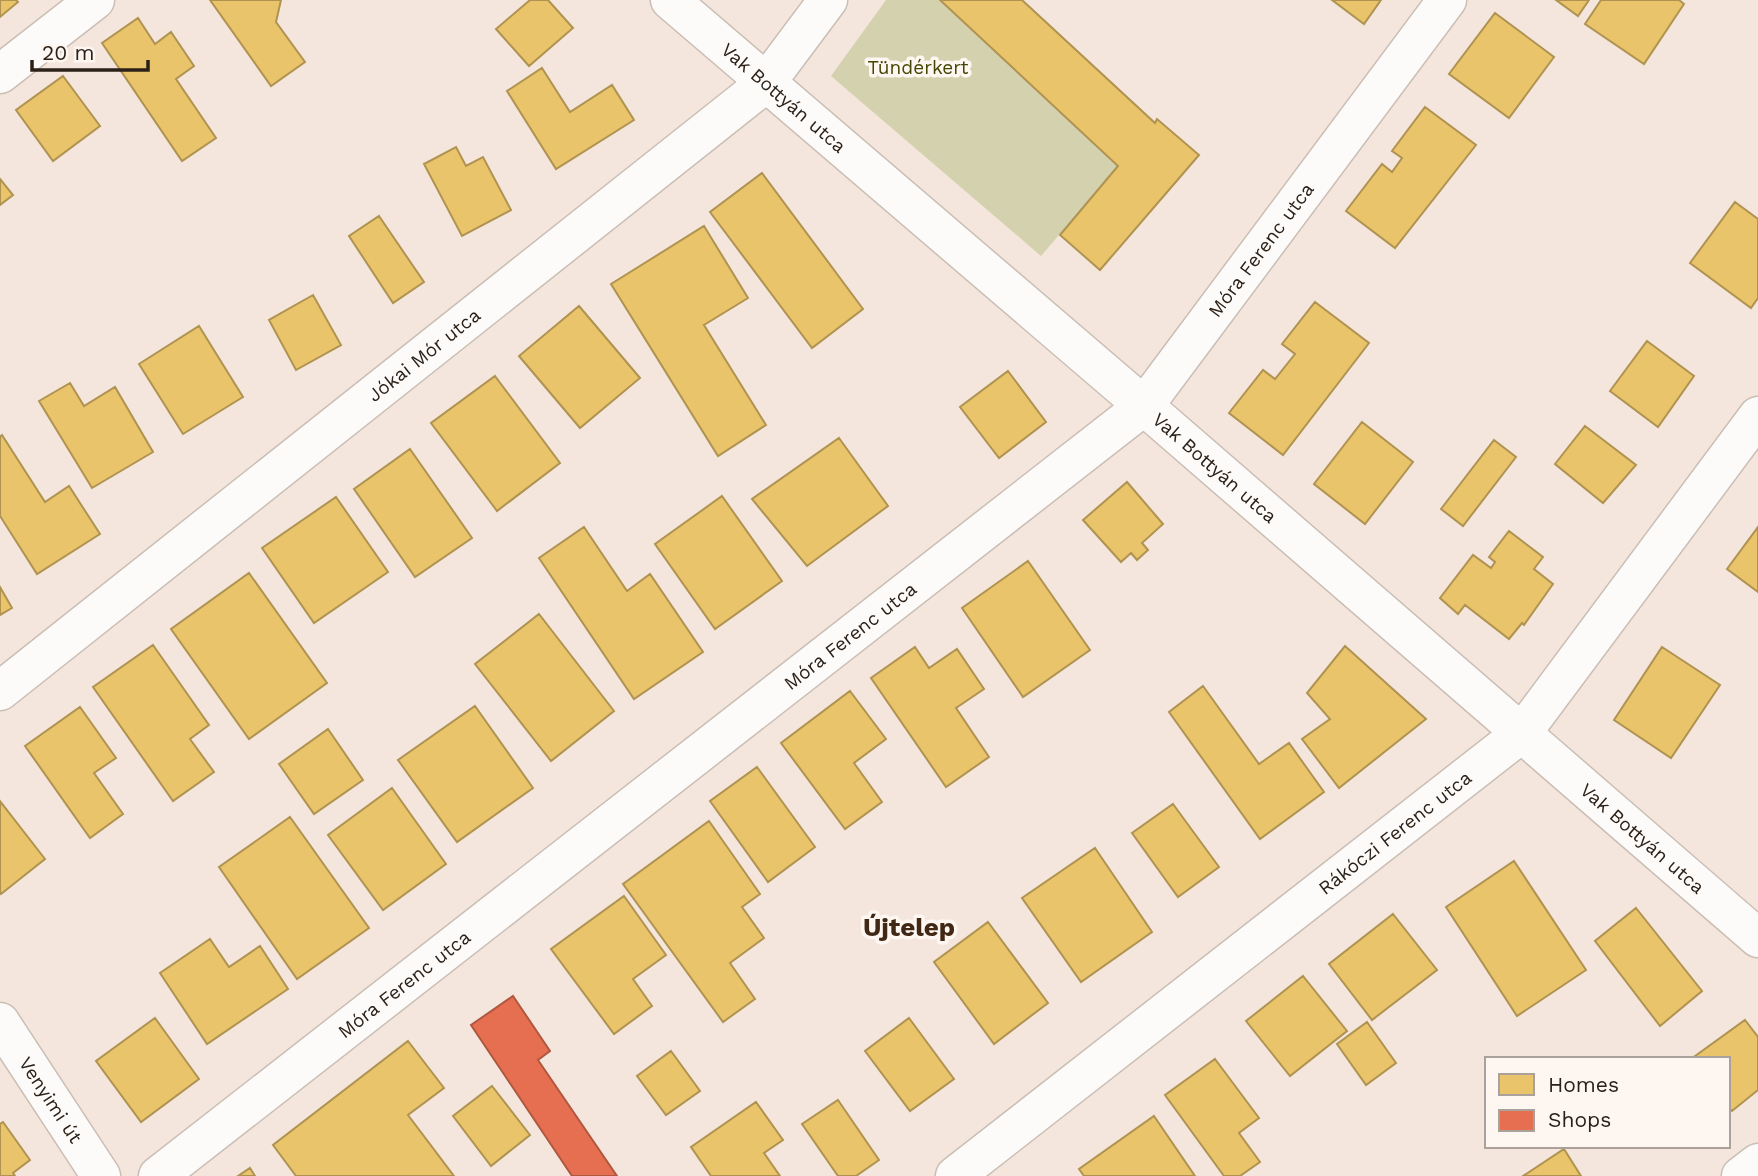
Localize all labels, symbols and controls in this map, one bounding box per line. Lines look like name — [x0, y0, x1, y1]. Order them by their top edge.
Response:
scale bar — [32, 28, 147, 72]
street label: Vak Bottyán utca — [717, 38, 851, 157]
text: 20 m — [42, 40, 94, 65]
park label: Tündérkert — [868, 56, 968, 79]
street label: Móra Ferenc utca — [1203, 178, 1318, 321]
street label: Jókai Mór utca — [363, 303, 485, 406]
street label: Vak Bottyán utca — [1148, 407, 1282, 528]
street label: Móra Ferenc utca — [779, 577, 921, 694]
street label: Rákóczi Ferenc utca — [1314, 766, 1476, 899]
street label: Vak Bottyán utca — [1576, 778, 1710, 898]
district label: Újtelep — [863, 912, 955, 942]
street label: Móra Ferenc utca — [333, 925, 475, 1043]
street label: Venyimi út — [14, 1052, 88, 1147]
legend — [1485, 1057, 1730, 1148]
text: Homes — [1548, 1072, 1619, 1097]
text: Shops — [1548, 1107, 1611, 1132]

